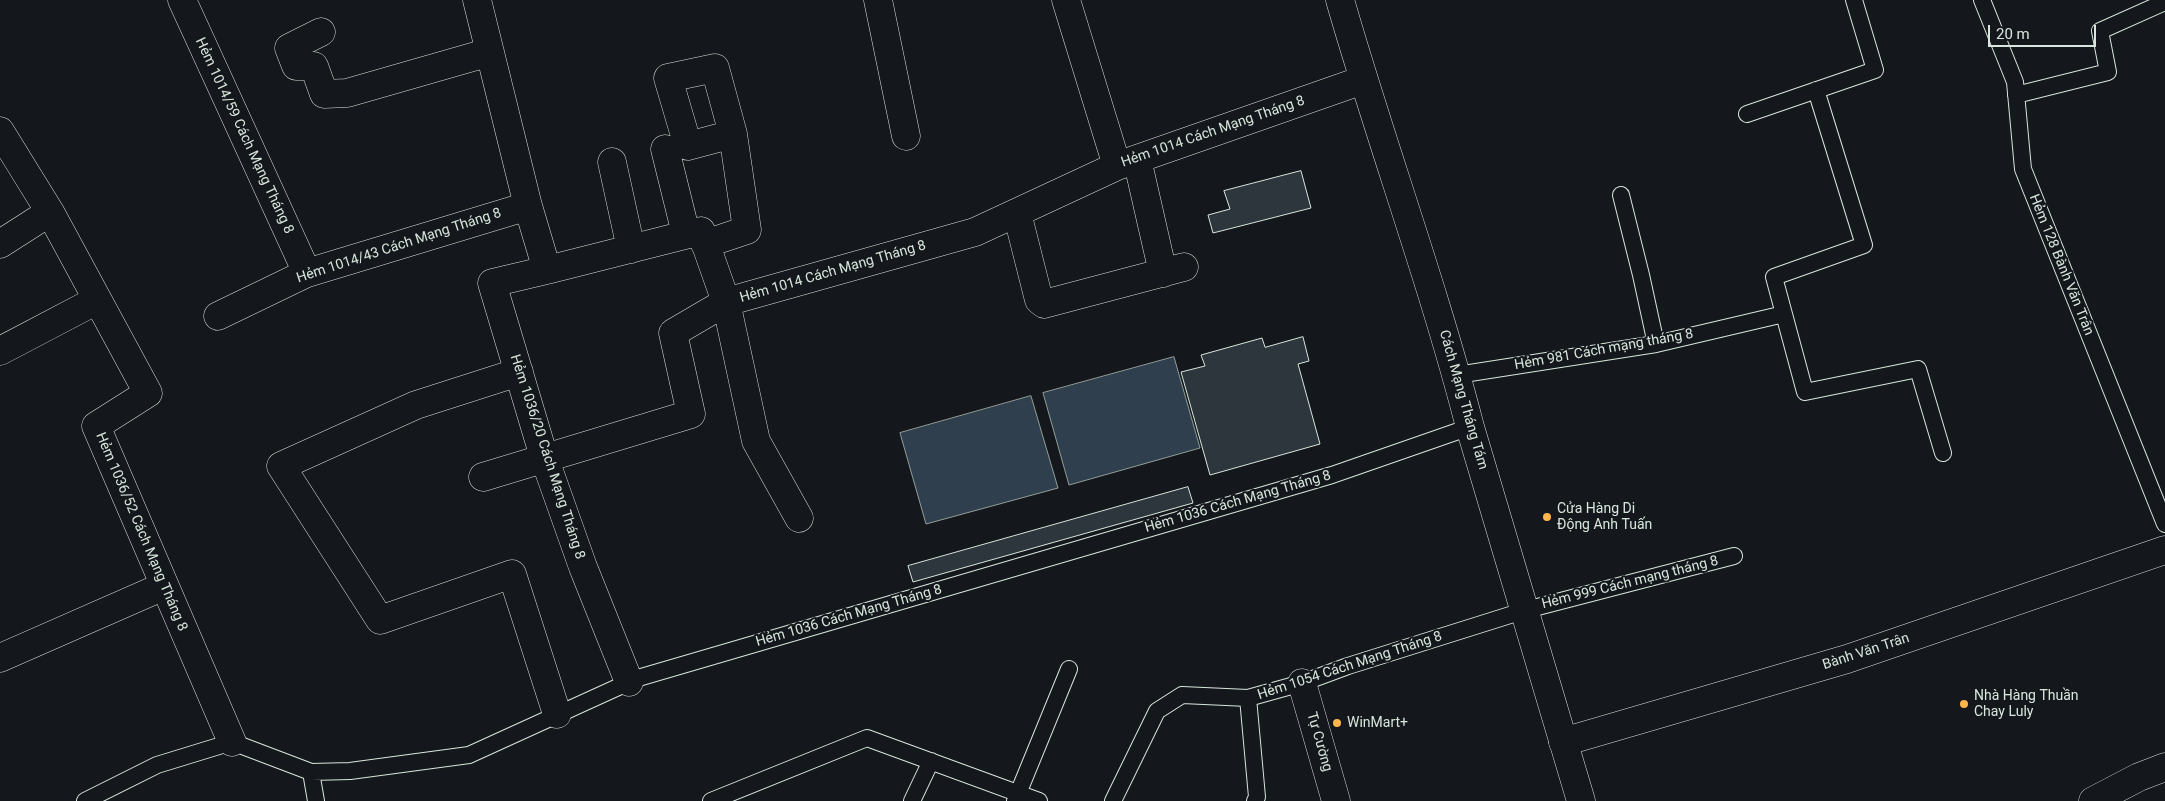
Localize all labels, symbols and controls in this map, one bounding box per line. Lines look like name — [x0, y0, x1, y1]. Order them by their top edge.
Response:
scale bar — [1990, 15, 2098, 47]
text: 20 m — [1996, 25, 2030, 43]
street label: Hẻm 1014/59 Cách Mạng Tháng 8 — [191, 35, 297, 237]
street label: Hẻm 1014 Cách Mạng Tháng 8 — [1119, 93, 1307, 171]
street label: Hẻm 128 Bành Văn Trân — [2025, 192, 2097, 338]
street label: Hẻm 1014/43 Cách Mạng Tháng 8 — [294, 205, 504, 287]
street label: Hẻm 1014 Cách Mạng Tháng 8 — [738, 237, 928, 307]
street label: Hẻm 981 Cách mạng tháng 8 — [1513, 326, 1695, 374]
street label: Cách Mạng Tháng Tám — [1435, 328, 1491, 472]
street label: Hẻm 1036/20 Cách Mạng Tháng 8 — [506, 352, 588, 562]
street label: Hẻm 1036/52 Cách Mạng Tháng 8 — [91, 430, 191, 634]
street label: Hẻm 1036 Cách Mạng Tháng 8 — [1143, 467, 1333, 537]
place label: Cửa Hàng Di Động Anh Tuấn — [1557, 501, 1652, 534]
marker: Cửa Hàng Di Động Anh Tuấn — [1541, 511, 1553, 523]
street label: Hẻm 999 Cách mạng tháng 8 — [1540, 553, 1720, 613]
street label: Hẻm 1036 Cách Mạng Tháng 8 — [754, 581, 944, 651]
street label: Hẻm 1054 Cách Mạng Tháng 8 — [1256, 628, 1444, 704]
street label: Bành Văn Trân — [1820, 630, 1912, 674]
place label: Nhà Hàng Thuần Chay Luly — [1974, 688, 2079, 720]
marker: Nhà Hàng Thuần Chay Luly — [1958, 698, 1970, 710]
street label: Tự Cường — [1302, 710, 1336, 774]
place label: WinMart+ — [1347, 715, 1408, 731]
marker: WinMart+ — [1331, 717, 1343, 729]

